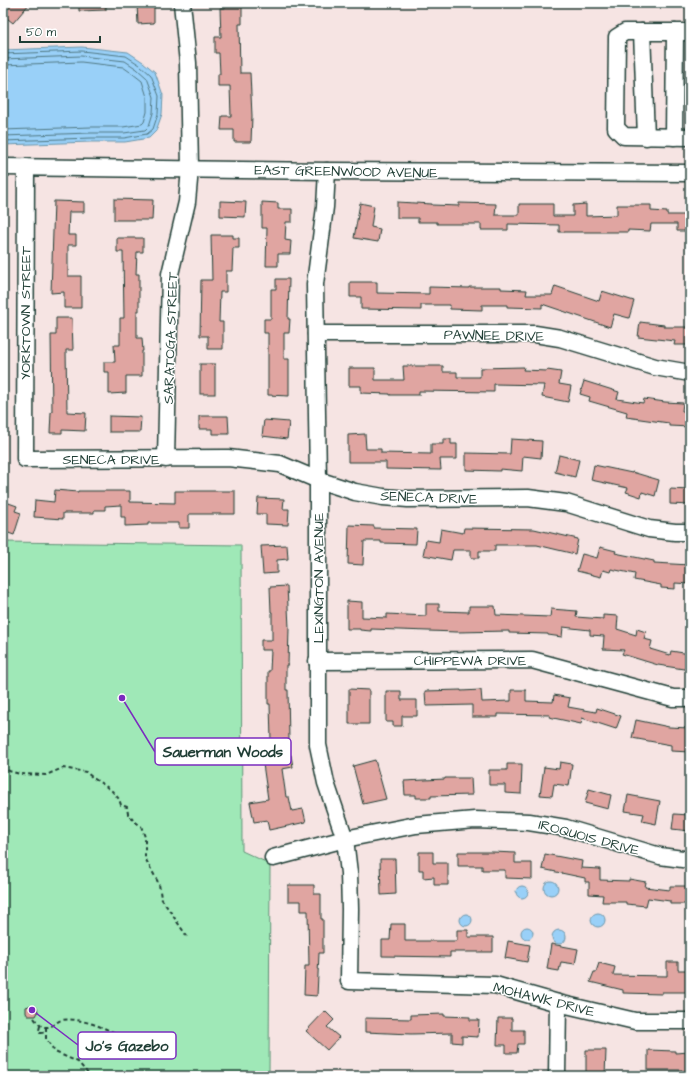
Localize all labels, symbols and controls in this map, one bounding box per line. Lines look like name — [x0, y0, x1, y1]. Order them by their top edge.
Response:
scale bar — [20, 18, 100, 44]
text: 50 m — [26, 24, 57, 41]
street label: EAST GREENWOOD AVENUE — [254, 160, 438, 184]
street label: YORKTOWN STREET — [16, 246, 36, 380]
street label: SARATOGA STREET — [159, 271, 183, 404]
street label: PAWNEE DRIVE — [444, 325, 545, 347]
street label: SENECA DRIVE — [62, 450, 160, 470]
street label: SENECA DRIVE — [380, 486, 479, 510]
street label: LEXINGTON AVENUE — [309, 512, 329, 643]
street label: CHIPPEWA DRIVE — [414, 651, 527, 671]
callout: Sauerman Woods — [155, 738, 291, 765]
text: Sauerman Woods — [162, 742, 284, 763]
street label: IROQUOIS DRIVE — [536, 815, 642, 861]
street label: MOHAWK DRIVE — [491, 978, 597, 1022]
callout: Jo's Gazebo — [78, 1032, 176, 1059]
text: Jo's Gazebo — [85, 1036, 169, 1057]

